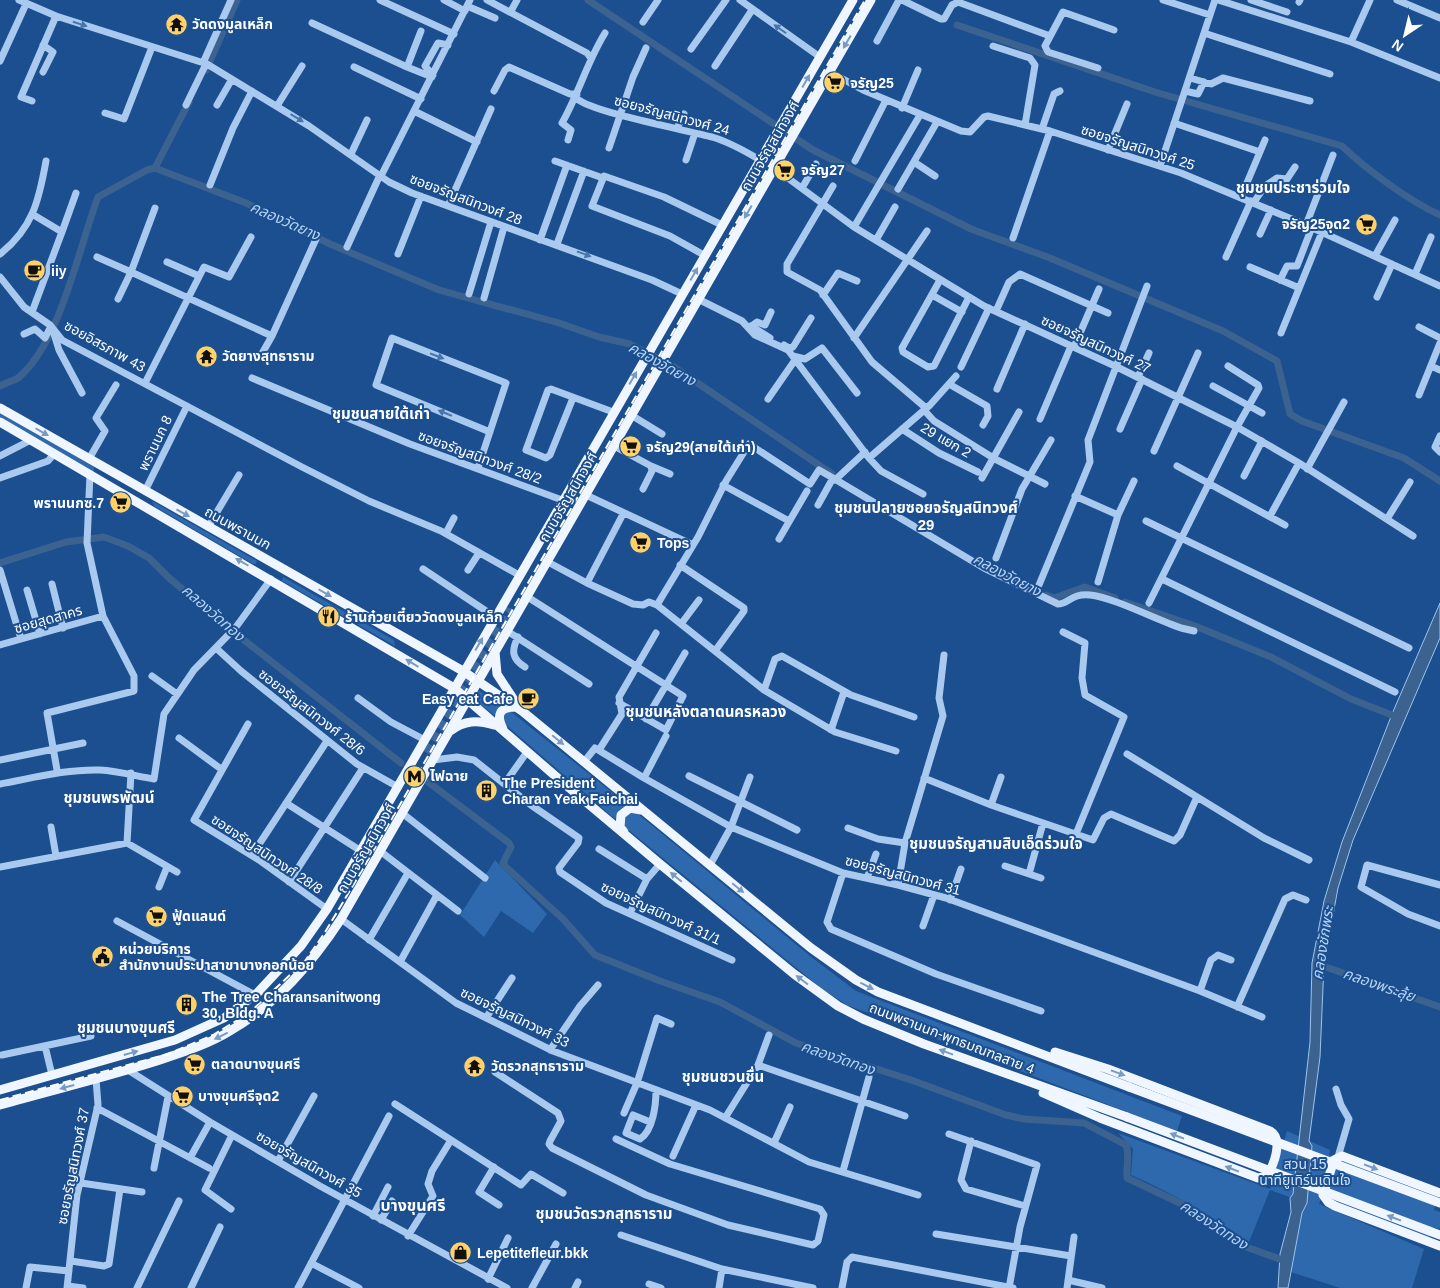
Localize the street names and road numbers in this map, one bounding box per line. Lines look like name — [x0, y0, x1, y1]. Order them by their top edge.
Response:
street label: ซอยจรัญสนิทวงศ์ 24 — [612, 92, 732, 138]
street label: ถนนจรัญสนิทวงศ์ — [738, 98, 802, 194]
street label: ซอยจรัญสนิทวงศ์ 25 — [1079, 121, 1197, 173]
street label: ซอยจรัญสนิทวงศ์ 28 — [408, 170, 525, 228]
street label: ซอยจรัญสนิทวงศ์ 27 — [1039, 312, 1153, 376]
street label: ซอยอิสรภาพ 43 — [62, 317, 149, 375]
street label: พรานนก 8 — [135, 413, 175, 473]
street label: 29 แยก 2 — [918, 419, 974, 461]
street label: ซอยจรัญสนิทวงศ์ 28/2 — [416, 427, 544, 487]
street label: ถนนจรัญสนิทวงศ์ — [536, 449, 600, 545]
street label: ถนนพรานนก — [202, 503, 274, 553]
street label: ซอยสุดสาคร — [12, 602, 84, 637]
street label: ซอยจรัญสนิทวงศ์ 28/6 — [256, 665, 369, 759]
street label: ถนนจรัญสนิทวงศ์ — [334, 800, 398, 896]
street label: ซอยจรัญสนิทวงศ์ 28/8 — [208, 811, 326, 897]
street label: ซอยจรัญสนิทวงศ์ 31 — [843, 852, 963, 898]
street label: ซอยจรัญสนิทวงศ์ 31/1 — [598, 878, 724, 948]
street label: ซอยจรัญสนิทวงศ์ 33 — [458, 984, 572, 1050]
street label: ถนนพรานนก-พุทธมณฑลสาย 4 — [867, 999, 1037, 1078]
street label: ซอยจรัญสนิทวงศ์ 37 — [54, 1106, 92, 1226]
street label: ซอยจรัญสนิทวงศ์ 35 — [254, 1127, 365, 1201]

